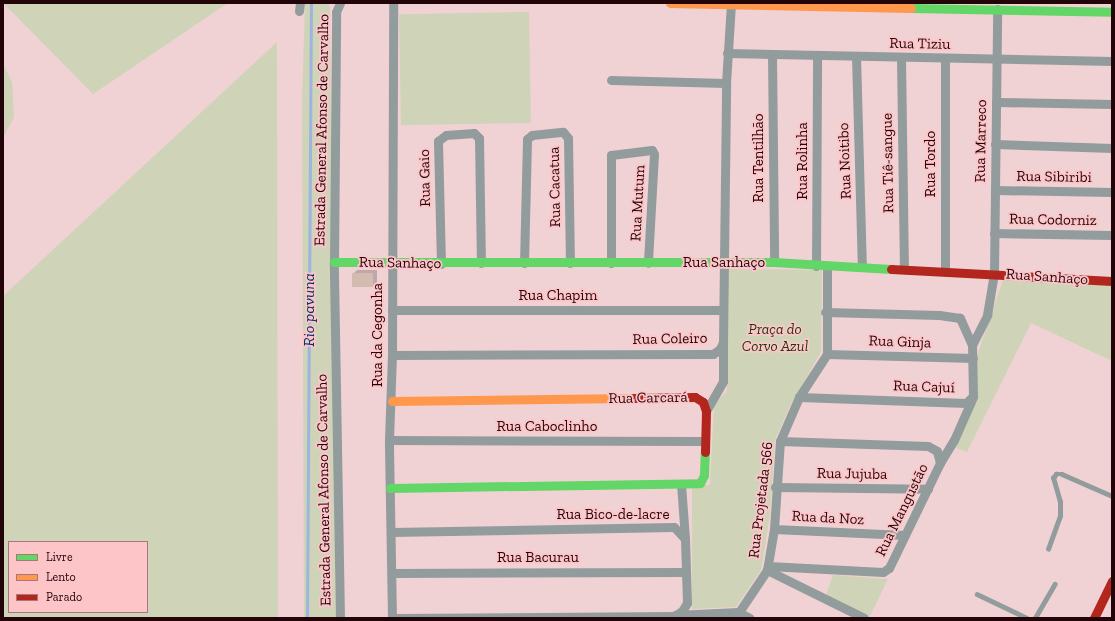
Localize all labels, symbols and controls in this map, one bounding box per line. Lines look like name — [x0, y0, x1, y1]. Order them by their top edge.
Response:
street label: Estrada General Afonso de Carvalho — [311, 14, 333, 246]
street label: Rua Tiziu — [889, 34, 951, 54]
street label: Rua Marreco — [971, 99, 991, 183]
street label: Rua Tentilhão — [750, 113, 768, 203]
street label: Rua Tiê-sangue — [878, 113, 898, 213]
street label: Rua Rolinha — [794, 122, 812, 200]
street label: Rua Noitibo — [835, 122, 855, 200]
street label: Rua Tordo — [922, 131, 940, 197]
street label: Rua Cacatua — [545, 147, 565, 227]
street label: Rua Gaio — [415, 149, 435, 207]
street label: Rua Mutum — [627, 164, 649, 242]
street label: Rua Sibiribi — [1016, 167, 1092, 187]
street label: Rua Codorniz — [1009, 210, 1097, 230]
street label: Rua Sanhaço — [359, 253, 441, 273]
street label: Rua Sanhaço — [683, 254, 765, 272]
street label: Rua Sanhaço — [1005, 265, 1089, 289]
water label: Rio pavuna — [299, 273, 319, 347]
street label: Rua da Cegonha — [369, 283, 387, 387]
street label: Rua Chapim — [518, 287, 598, 305]
park label: Praça do Corvo Azul — [742, 320, 808, 355]
street label: Rua Coleiro — [632, 329, 708, 349]
street label: Rua Ginja — [868, 332, 932, 352]
street label: Estrada General Afonso de Carvalho — [313, 374, 335, 606]
street label: Rua Cajuí — [893, 377, 955, 397]
street label: Rua Carcará — [608, 388, 688, 408]
street label: Rua Caboclinho — [497, 418, 597, 436]
street label: Rua Projetada 566 — [745, 441, 777, 559]
street label: Rua Mangustão — [872, 461, 932, 559]
street label: Rua Jujuba — [816, 464, 888, 484]
street label: Rua Bico-de-lacre — [556, 506, 670, 524]
street label: Rua da Noz — [791, 507, 865, 529]
legend — [8, 541, 148, 613]
street label: Rua Bacurau — [497, 549, 579, 567]
text: Livre — [46, 550, 73, 564]
text: Lento — [46, 570, 76, 584]
text: Parado — [46, 590, 82, 604]

